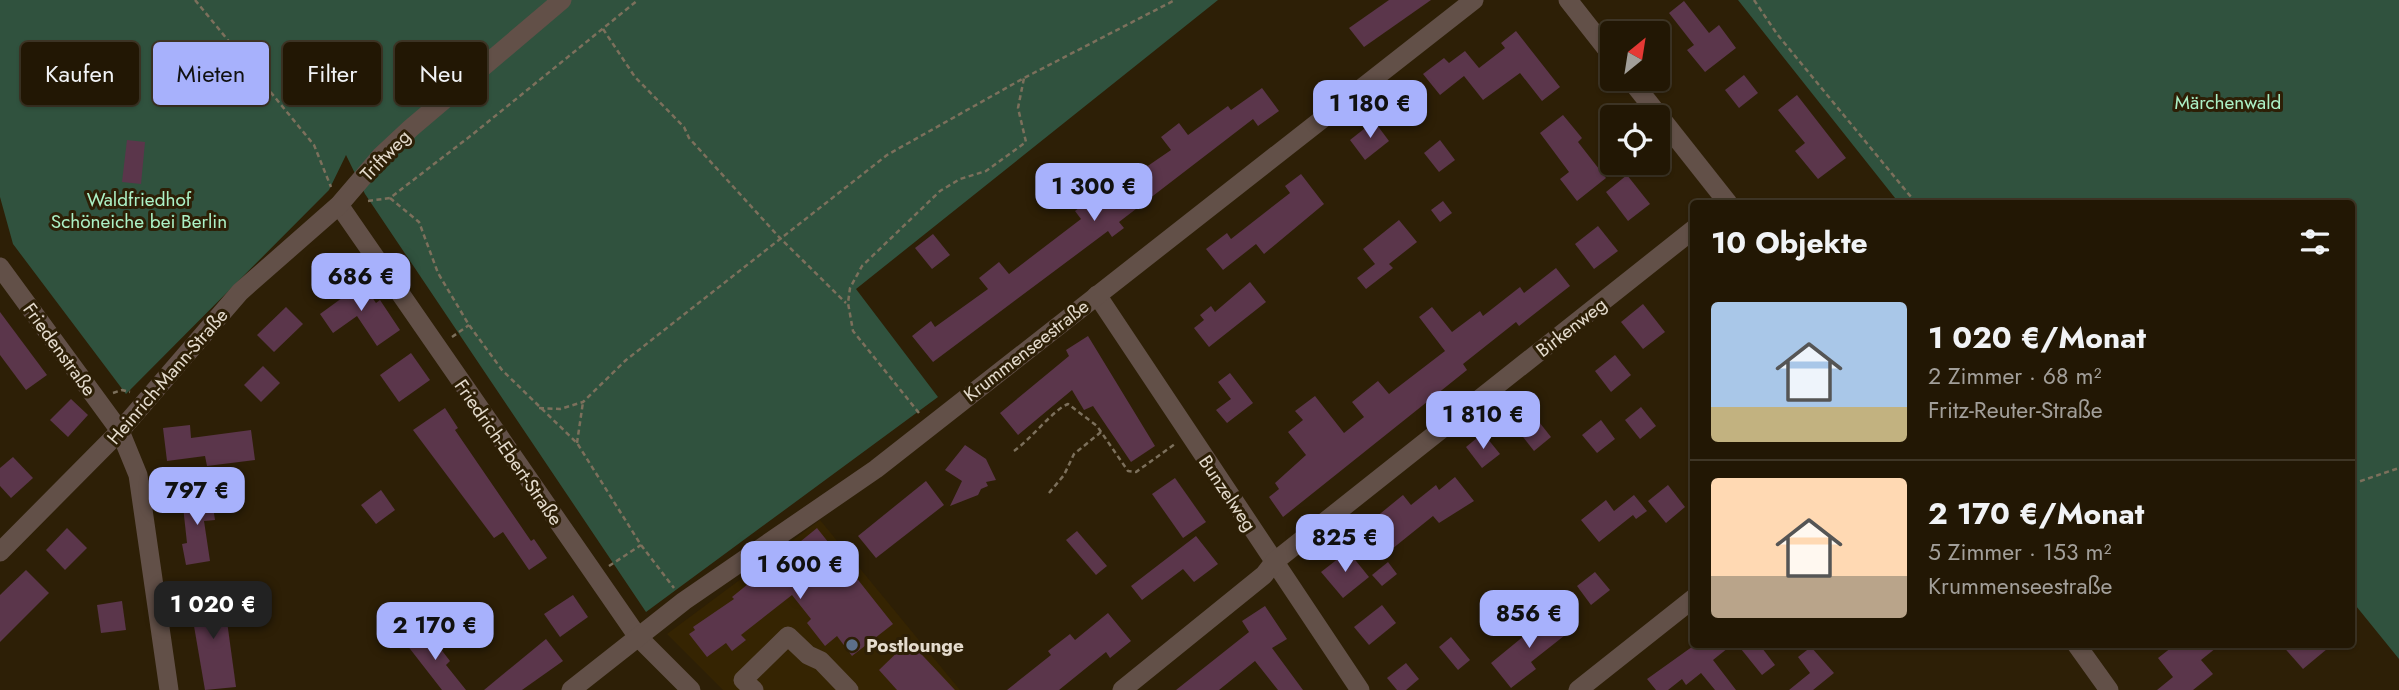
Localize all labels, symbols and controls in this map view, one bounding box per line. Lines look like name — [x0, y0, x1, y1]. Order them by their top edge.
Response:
north arrow — [1600, 21, 1670, 91]
map controls — [1600, 21, 1670, 175]
chip: Kaufen — [21, 42, 139, 105]
chip: Mieten — [153, 42, 269, 105]
chip: Filter — [283, 42, 381, 105]
chip: Neu — [395, 42, 487, 105]
pin: 1 180 € — [1305, 80, 1435, 140]
text: 1 180 € — [1329, 86, 1411, 120]
park label: Märchenwald — [2175, 89, 2281, 116]
button: locate — [1600, 105, 1670, 175]
street label: Triftweg — [354, 124, 417, 187]
pin: 1 300 € — [1029, 164, 1159, 223]
text: 1 300 € — [1051, 169, 1137, 203]
park label: Waldfriedhof Schöneiche bei Berlin — [51, 186, 227, 235]
text: 10 Objekte — [1711, 221, 1868, 264]
icon: filters — [2296, 223, 2334, 261]
pin: 686 € — [312, 254, 410, 313]
text: 686 € — [327, 259, 395, 293]
street label: Birkenweg — [1530, 291, 1612, 364]
street label: Krummenseestraße — [958, 293, 1095, 408]
street label: Friedenstraße — [17, 297, 103, 402]
street label: Heinrich-Mann-Straße — [101, 302, 234, 450]
text: 1 020 €/Monat — [1928, 316, 2146, 359]
icon: home — [1767, 330, 1851, 414]
text: 2 Zimmer · 68 m² — [1928, 359, 2101, 393]
street label: Friedrich-Ebert-Straße — [448, 374, 569, 531]
pin: 1 810 € — [1418, 392, 1548, 451]
text: Fritz-Reuter-Straße — [1928, 393, 2103, 427]
text: 1 810 € — [1442, 397, 1524, 431]
street label: Bunzelweg — [1192, 450, 1263, 537]
pin: 797 € — [148, 468, 246, 527]
text: 797 € — [165, 473, 229, 507]
text: 2 170 €/Monat — [1928, 492, 2144, 535]
icon: home — [1767, 506, 1851, 590]
pin: 825 € — [1296, 514, 1394, 574]
text: 825 € — [1312, 520, 1378, 554]
text: 5 Zimmer · 153 m² — [1928, 535, 2111, 569]
pin: 1 600 € — [735, 542, 865, 601]
text: 1 600 € — [757, 547, 843, 581]
text: Krummenseestraße — [1928, 569, 2112, 603]
pin: 1 020 € — [148, 582, 278, 641]
text: 1 020 € — [170, 587, 256, 621]
pin: 856 € — [1480, 590, 1578, 650]
text: 856 € — [1496, 596, 1562, 630]
pin: 2 170 € — [370, 602, 500, 662]
text: 2 170 € — [393, 608, 477, 642]
place label: Postlounge — [866, 632, 964, 659]
marker: Postlounge — [844, 637, 860, 653]

